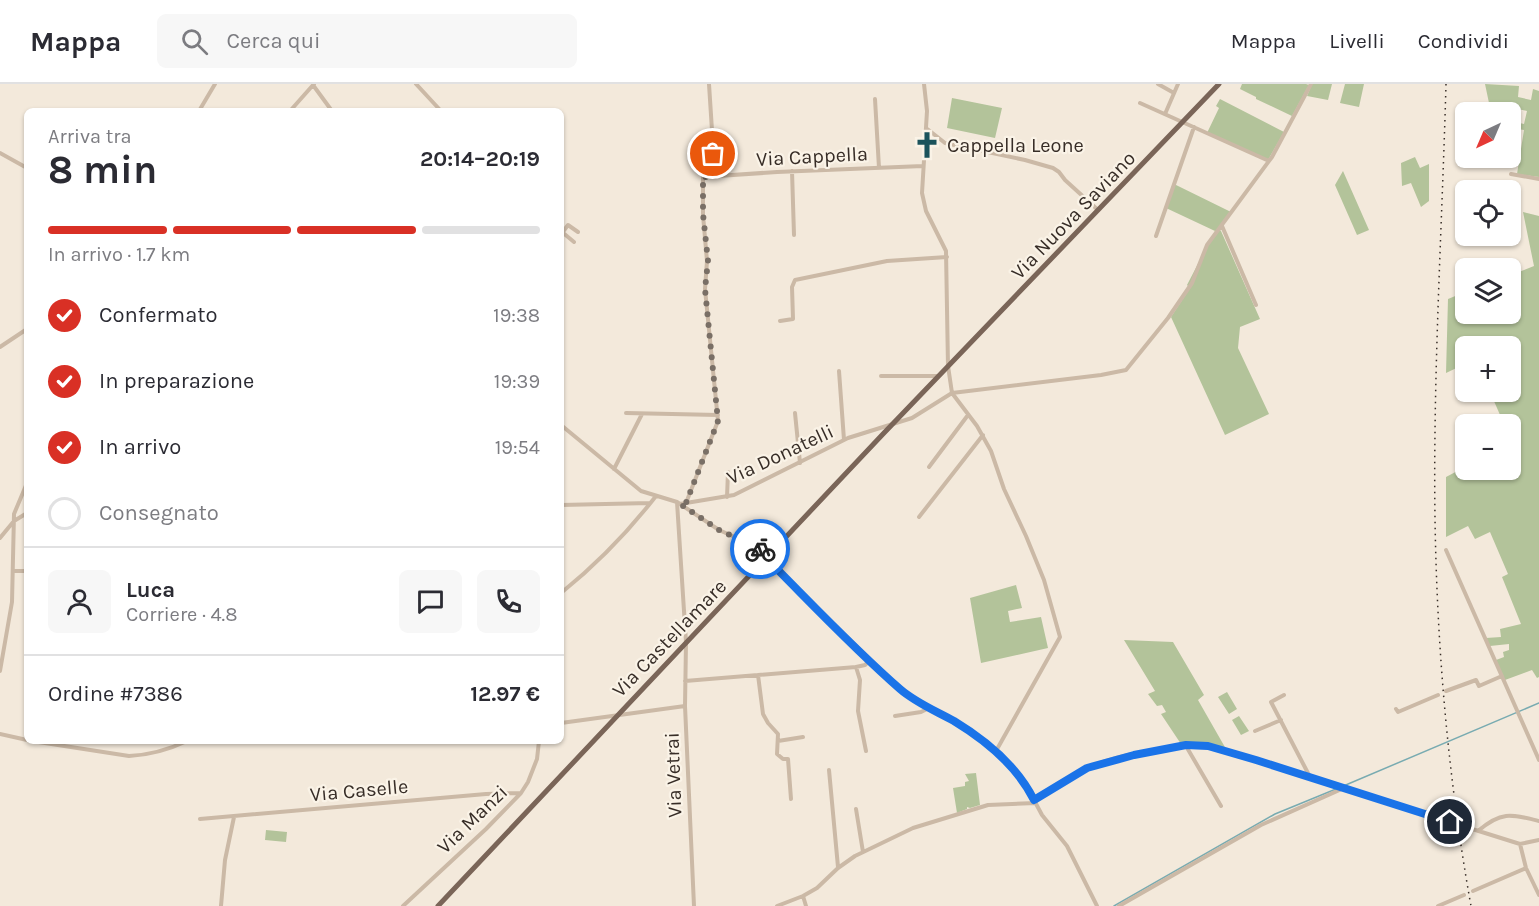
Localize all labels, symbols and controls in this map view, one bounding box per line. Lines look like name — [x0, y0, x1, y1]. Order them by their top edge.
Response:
search box — [157, 14, 577, 68]
text: Mappa — [30, 25, 121, 58]
icon: search — [178, 25, 211, 58]
text: Cerca qui — [226, 28, 321, 54]
text: Mappa — [1231, 29, 1296, 53]
text: Livelli — [1329, 29, 1385, 53]
text: Condividi — [1418, 29, 1509, 53]
north arrow — [1455, 102, 1521, 168]
map controls — [1455, 102, 1521, 480]
text: Arriva tra — [48, 125, 131, 148]
pin — [687, 128, 738, 179]
church icon: Cappella Leone — [912, 130, 942, 160]
place label: Cappella Leone — [947, 134, 1084, 157]
icon: bag — [696, 137, 729, 170]
street label: Via Cappella — [755, 142, 869, 171]
text: 20:14–20:19 — [420, 146, 540, 172]
text: 8 min — [48, 147, 157, 193]
street label: Via Nuova Saviano — [1007, 147, 1140, 284]
button: locate — [1455, 180, 1521, 246]
text: In arrivo · 1.7 km — [48, 243, 190, 266]
button: layers — [1455, 258, 1521, 324]
icon: check — [48, 299, 81, 332]
text: Confermato — [99, 302, 218, 328]
text: 19:38 — [493, 304, 540, 327]
button: + — [1455, 336, 1521, 402]
icon: check — [48, 365, 81, 398]
text: In preparazione — [99, 368, 254, 394]
text: 19:39 — [494, 370, 540, 393]
button: − — [1455, 414, 1521, 480]
street label: Via Donatelli — [723, 420, 837, 489]
icon: check — [48, 431, 81, 464]
text: In arrivo — [99, 434, 181, 460]
text: 19:54 — [495, 436, 540, 459]
text: Consegnato — [99, 500, 219, 526]
courier — [730, 519, 790, 579]
icon: bike — [744, 533, 777, 566]
button: person — [48, 570, 111, 633]
button: chat — [399, 570, 462, 633]
button: phone — [477, 570, 540, 633]
street label: Via Castellamare — [608, 575, 731, 702]
text: Luca — [126, 577, 175, 603]
text: Corriere · 4.8 — [126, 603, 237, 626]
text: Ordine #7386 — [48, 681, 183, 707]
text: 12.97 € — [470, 681, 540, 707]
street label: Via Vetrai — [661, 732, 686, 818]
street label: Via Caselle — [309, 775, 409, 806]
street label: Via Manzi — [433, 780, 512, 858]
pin — [1424, 796, 1475, 847]
icon: home — [1433, 805, 1466, 838]

